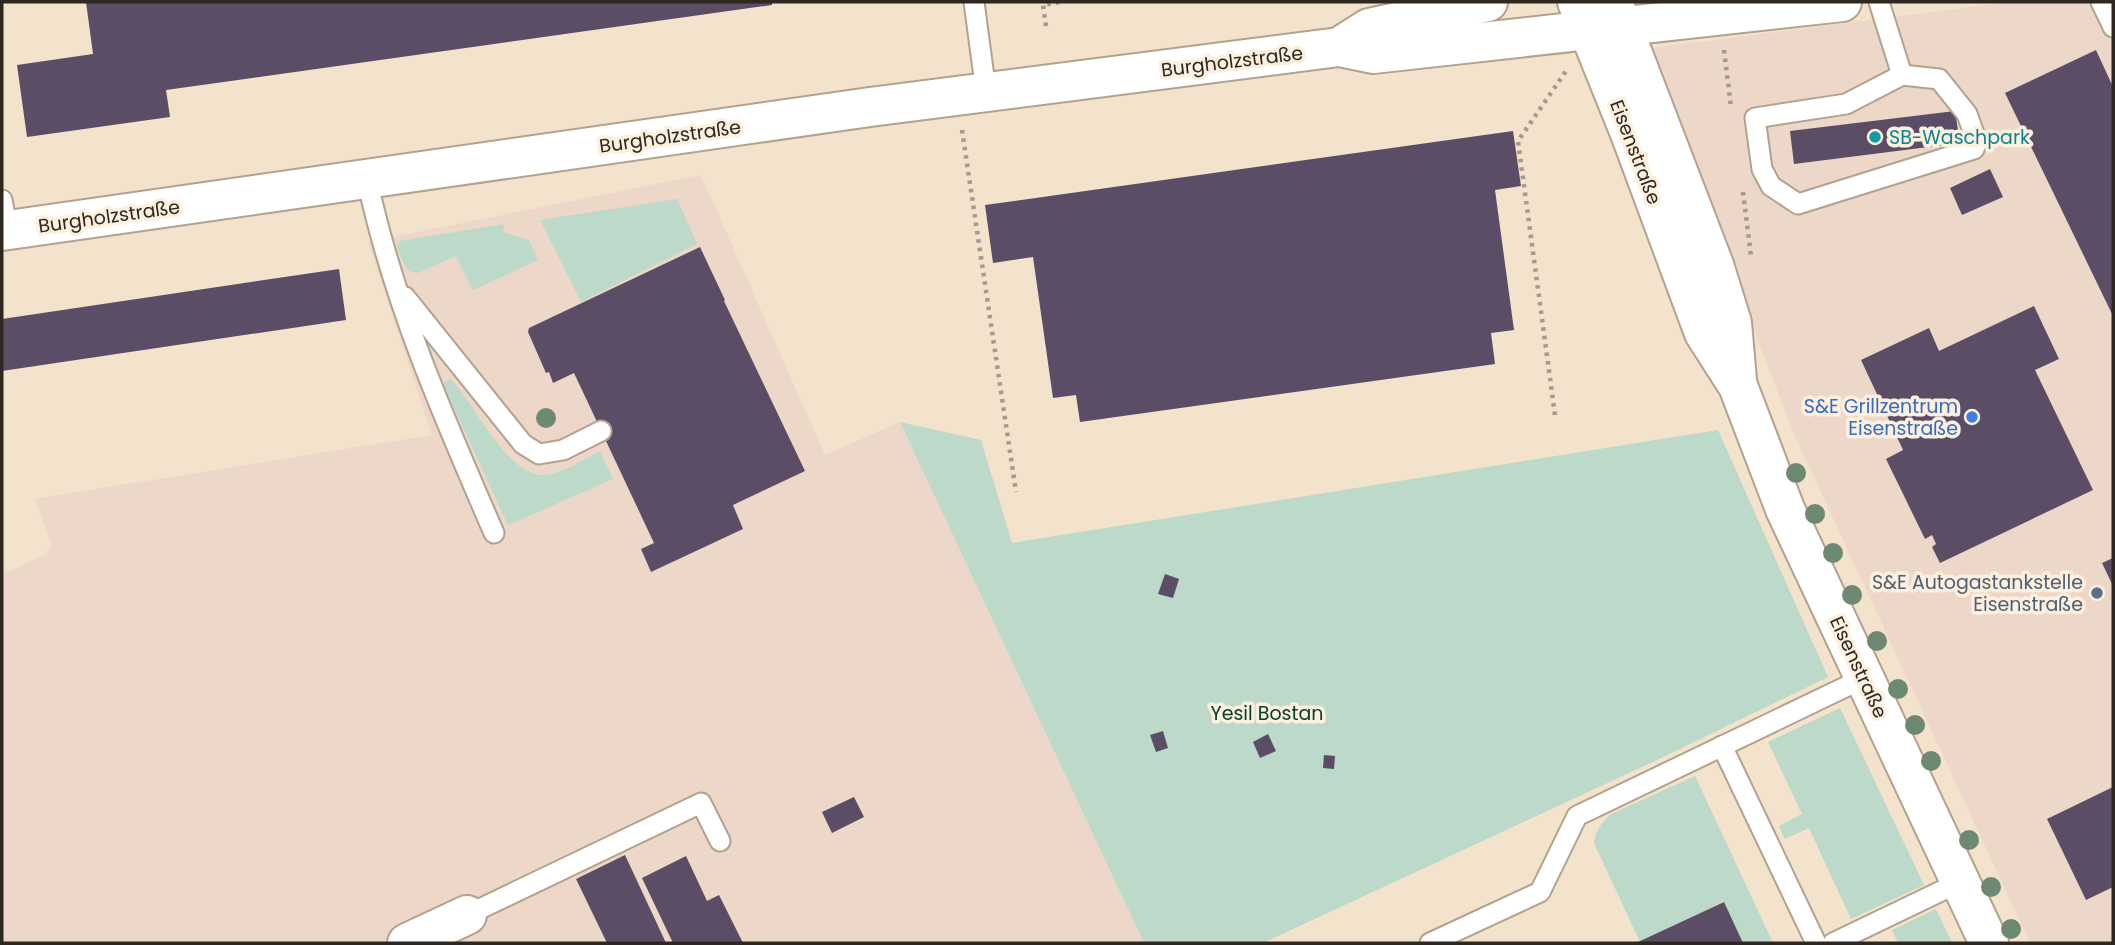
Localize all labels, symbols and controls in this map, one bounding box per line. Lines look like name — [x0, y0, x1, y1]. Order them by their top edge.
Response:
street label: Burgholzstraße — [1160, 39, 1305, 84]
street label: Eisenstraße — [1603, 96, 1668, 208]
street label: Burgholzstraße — [597, 113, 743, 160]
place label: SB-Waschpark — [1889, 124, 2030, 151]
marker: SB-Waschpark — [1867, 129, 1883, 145]
street label: Burgholzstraße — [36, 193, 182, 240]
place label: S&E Grillzentrum Eisenstraße — [1804, 393, 1958, 442]
marker: S&E Grillzentrum Eisenstraße — [1964, 409, 1980, 425]
place label: S&E Autogastankstelle Eisenstraße — [1872, 569, 2083, 618]
marker: S&E Autogastankstelle Eisenstraße — [2089, 585, 2105, 601]
street label: Eisenstraße — [1823, 612, 1894, 723]
park label: Yesil Bostan — [1211, 700, 1323, 727]

